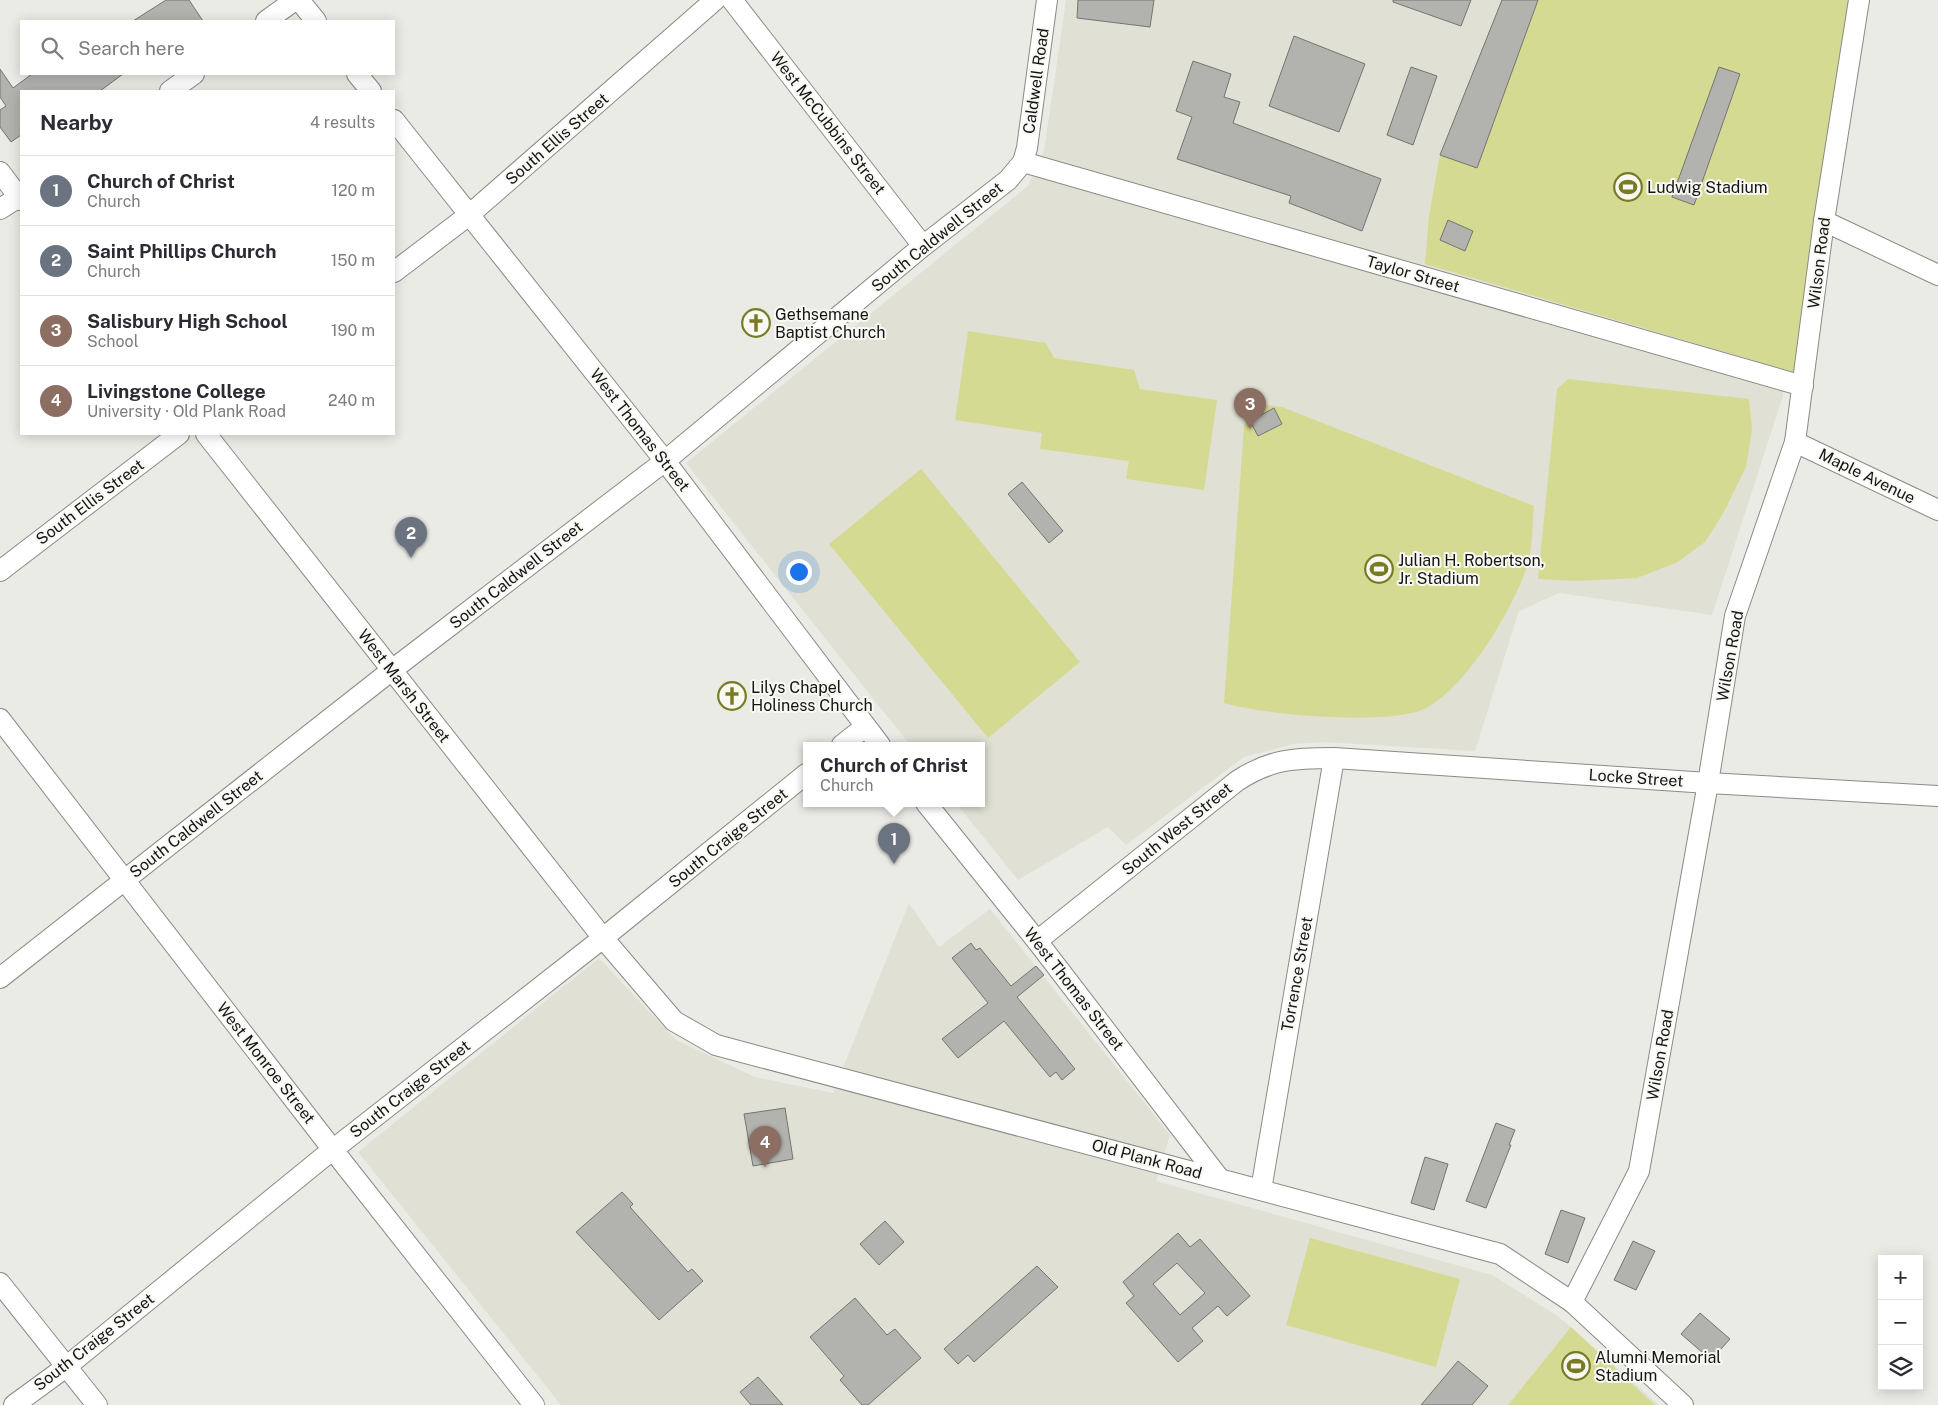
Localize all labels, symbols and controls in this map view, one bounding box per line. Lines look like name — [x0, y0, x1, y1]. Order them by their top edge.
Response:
search box — [20, 20, 395, 75]
street label: Caldwell Road — [1019, 27, 1053, 135]
icon: search — [38, 34, 66, 62]
text: Search here — [78, 37, 185, 59]
street label: West McCubbins Street — [766, 48, 890, 198]
street label: South Ellis Street — [502, 89, 612, 189]
text: Nearby — [40, 110, 113, 135]
text: 4 results — [310, 113, 375, 132]
text: Church of Christ — [87, 170, 235, 192]
sports icon: Ludwig Stadium — [1613, 172, 1643, 202]
street label: South Caldwell Street — [867, 178, 1007, 296]
place label: Ludwig Stadium — [1647, 178, 1768, 197]
text: 1 — [53, 181, 59, 200]
text: 120 m — [331, 181, 375, 200]
text: Church — [87, 192, 141, 211]
street label: Wilson Road — [1804, 216, 1834, 310]
text: Saint Phillips Church — [87, 240, 276, 262]
text: 2 — [51, 251, 61, 270]
text: 150 m — [331, 251, 375, 270]
street label: Taylor Street — [1364, 252, 1462, 296]
text: Church — [87, 262, 141, 281]
place label: Gethsemane Baptist Church — [775, 305, 886, 342]
church icon: Gethsemane Baptist Church — [741, 308, 771, 338]
text: Salisbury High School — [87, 310, 288, 332]
text: 3 — [51, 321, 61, 340]
text: 190 m — [331, 321, 375, 340]
text: School — [87, 332, 138, 351]
street label: West Thomas Street — [586, 365, 694, 495]
text: Livingstone College — [87, 380, 266, 402]
pin: 3 — [1234, 388, 1266, 429]
text: 4 — [51, 391, 61, 410]
text: 240 m — [328, 391, 375, 410]
text: University · Old Plank Road — [87, 402, 286, 421]
street label: Maple Avenue — [1816, 445, 1918, 507]
street label: South Ellis Street — [32, 455, 148, 549]
pin: 2 — [395, 517, 427, 558]
street label: South Caldwell Street — [446, 517, 586, 633]
place label: Julian H. Robertson, Jr. Stadium — [1398, 551, 1545, 588]
sports icon: Julian H. Robertson, Jr. Stadium — [1364, 554, 1394, 584]
your location — [786, 559, 812, 585]
street label: Wilson Road — [1713, 609, 1747, 703]
street label: West Marsh Street — [354, 626, 454, 746]
place label: Lilys Chapel Holiness Church — [751, 678, 873, 715]
church icon: Lilys Chapel Holiness Church — [717, 681, 747, 711]
popup — [803, 742, 985, 807]
text: Church of Christ — [820, 754, 968, 776]
street label: Locke Street — [1588, 765, 1684, 791]
street label: South Caldwell Street — [126, 766, 266, 882]
text: Church — [820, 776, 874, 795]
street label: South West Street — [1118, 779, 1236, 879]
street label: South Craige Street — [665, 784, 791, 892]
pin: 1 — [878, 823, 910, 864]
street label: Torrence Street — [1278, 915, 1316, 1033]
street label: West Thomas Street — [1020, 924, 1128, 1054]
street label: West Monroe Street — [213, 999, 319, 1127]
street label: Wilson Road — [1643, 1008, 1677, 1102]
street label: South Craige Street — [346, 1036, 474, 1142]
pin: 4 — [749, 1126, 781, 1167]
street label: Old Plank Road — [1090, 1135, 1204, 1183]
map controls — [1878, 1255, 1923, 1390]
button: + — [1878, 1255, 1923, 1300]
street label: South Craige Street — [30, 1289, 158, 1395]
button: − — [1878, 1300, 1923, 1345]
button: layers — [1878, 1345, 1923, 1390]
place label: Alumni Memorial Stadium — [1595, 1348, 1721, 1385]
sports icon: Alumni Memorial Stadium — [1561, 1351, 1591, 1381]

